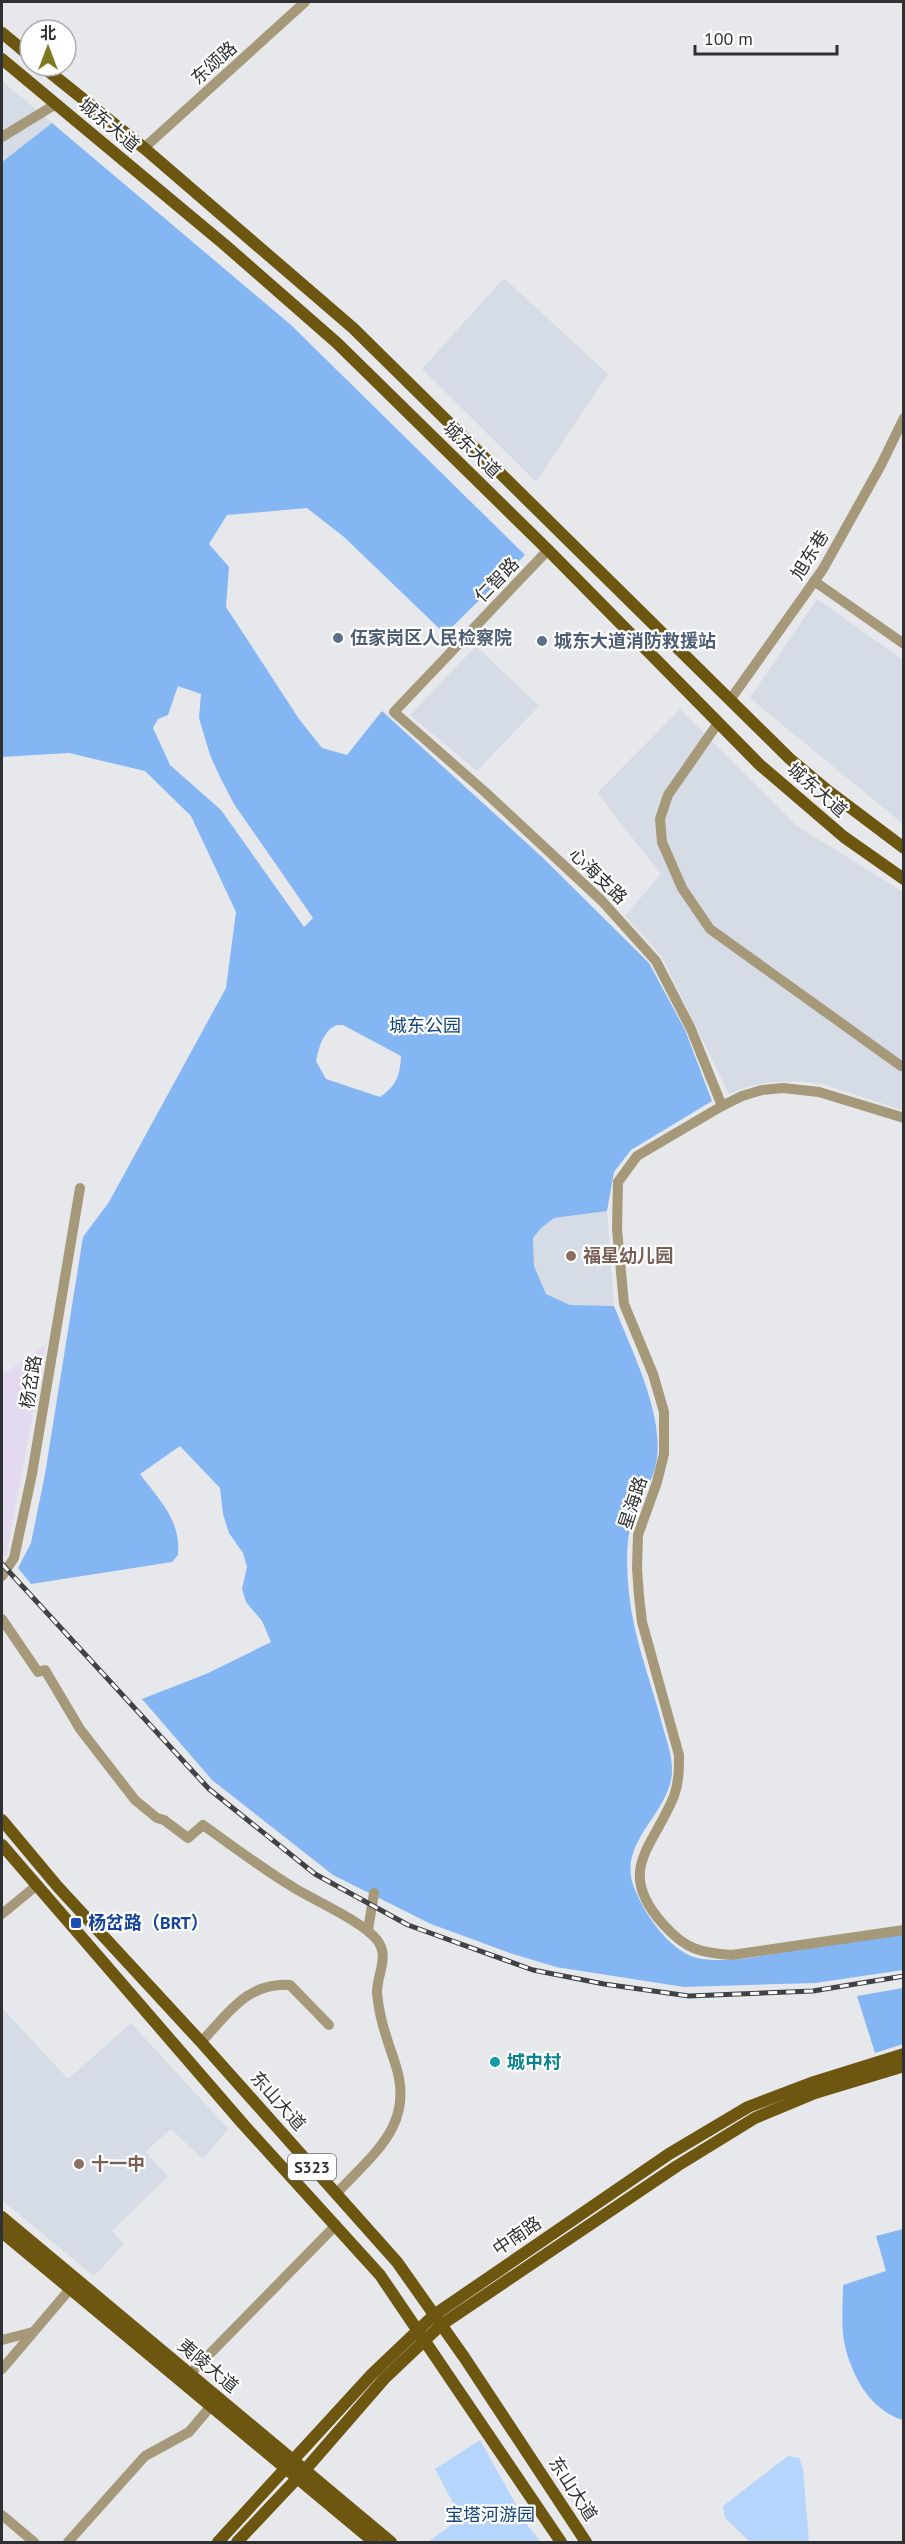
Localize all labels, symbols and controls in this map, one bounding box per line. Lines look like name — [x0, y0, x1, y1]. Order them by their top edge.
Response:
north arrow — [18, 18, 78, 78]
scale bar — [695, 18, 838, 56]
text: 北 — [40, 23, 56, 43]
text: 100 m — [704, 27, 753, 50]
street label: 东颂路 — [186, 36, 241, 89]
street label: 城东大道 — [74, 93, 144, 157]
street label: 城东大道 — [438, 416, 506, 483]
street label: 旭东巷 — [786, 526, 834, 584]
street label: 仁智路 — [470, 552, 524, 607]
place label: 伍家岗区人民检察院 — [350, 626, 512, 649]
place label: 城东大道消防救援站 — [554, 629, 716, 652]
marker: 伍家岗区人民检察院 — [331, 631, 345, 645]
marker: 城东大道消防救援站 — [535, 634, 549, 648]
street label: 城东大道 — [783, 757, 852, 822]
street label: 心海支路 — [564, 842, 632, 909]
park label: 城东公园 — [389, 1014, 461, 1037]
place label: 福星幼儿园 — [583, 1244, 673, 1267]
marker: 福星幼儿园 — [564, 1249, 578, 1263]
street label: 杨岔路 — [15, 1353, 46, 1410]
street label: 星海路 — [613, 1474, 652, 1532]
place label: 杨岔路（BRT） — [88, 1911, 209, 1934]
marker: 杨岔路（BRT） — [69, 1916, 83, 1930]
place label: 城中村 — [507, 2050, 561, 2073]
marker: 城中村 — [488, 2055, 502, 2069]
street label: 东山大道 — [246, 2066, 311, 2135]
place label: 十一中 — [91, 2152, 145, 2175]
road number: S323 — [288, 2154, 336, 2180]
marker: 十一中 — [72, 2157, 86, 2171]
street label: 中南路 — [488, 2211, 546, 2260]
street label: 夷陵大道 — [173, 2334, 243, 2398]
street label: 东山大道 — [544, 2452, 603, 2525]
park label: 宝塔河游园 — [445, 2503, 535, 2526]

